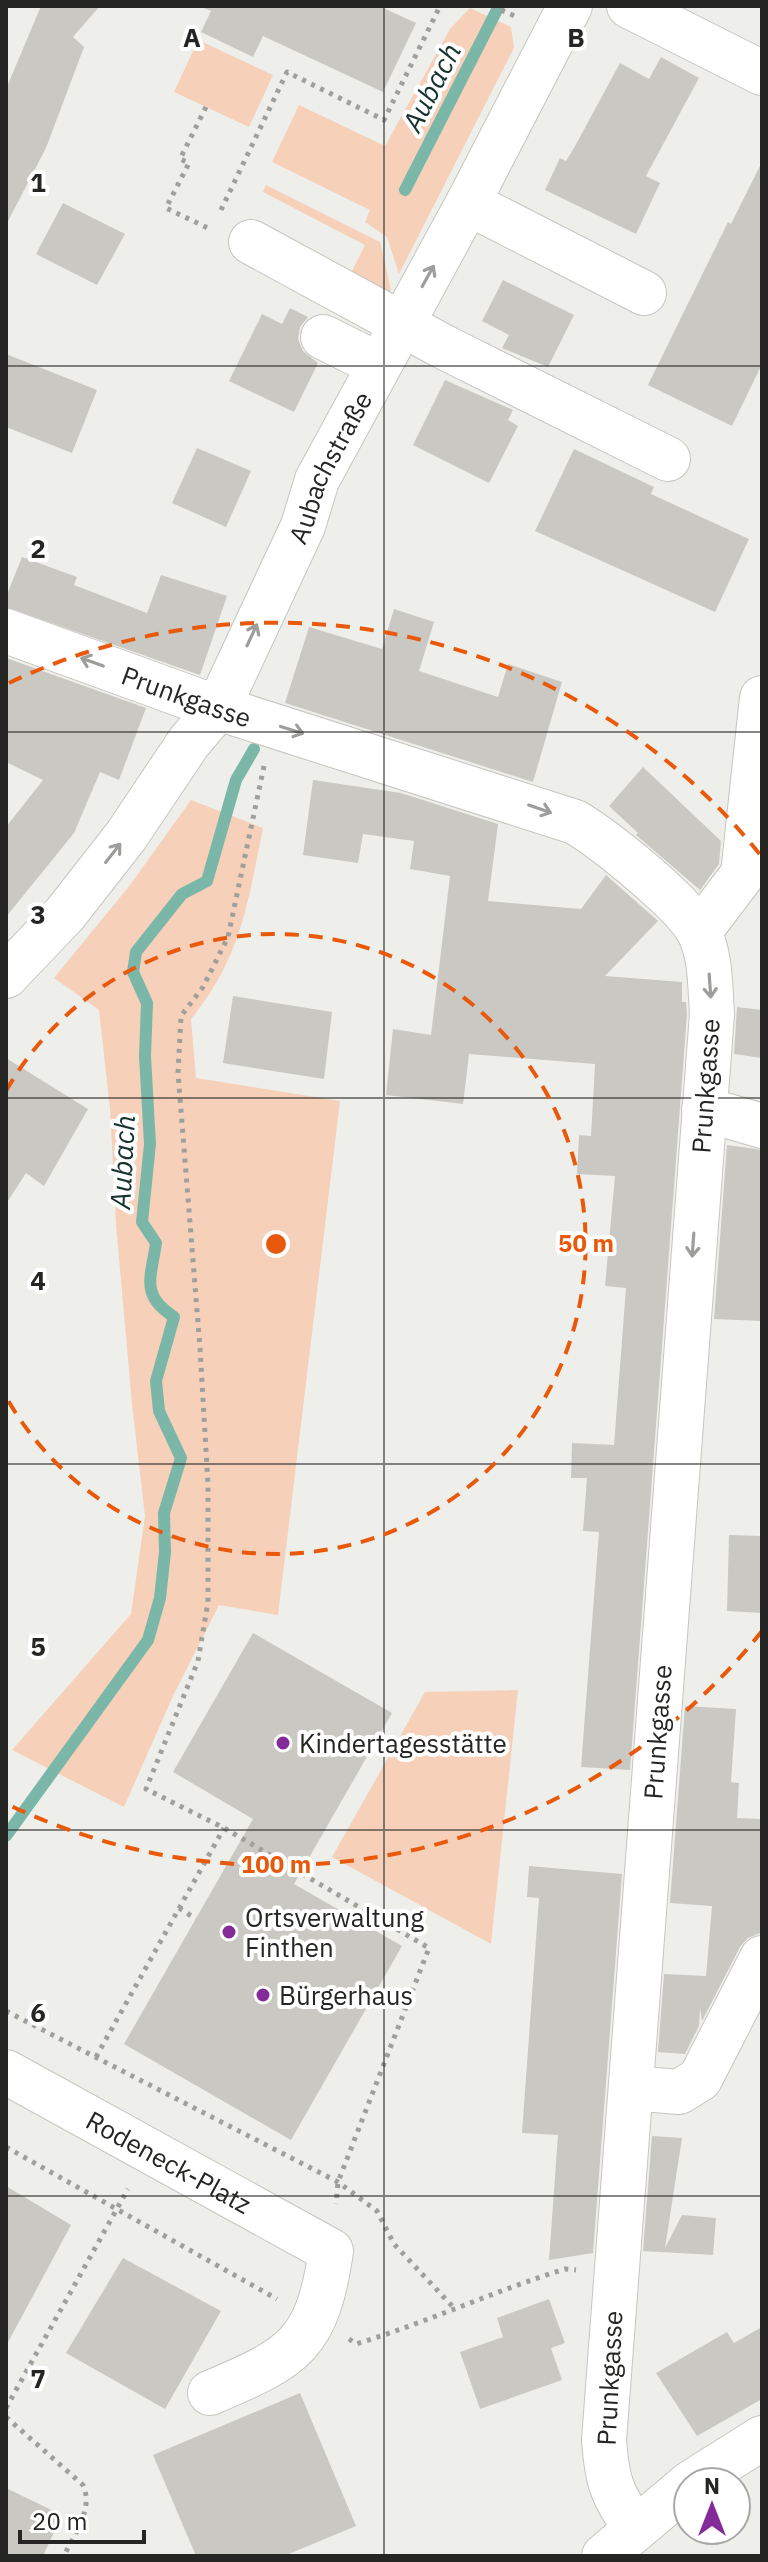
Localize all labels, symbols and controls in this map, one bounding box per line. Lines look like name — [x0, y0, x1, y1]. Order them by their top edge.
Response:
text: A — [183, 20, 201, 54]
text: B — [567, 20, 585, 54]
water label: Aubach — [393, 36, 469, 138]
text: 1 — [30, 165, 46, 199]
one-way arrow — [421, 265, 437, 289]
street label: Aubachstraße — [280, 385, 379, 549]
text: 2 — [30, 531, 46, 565]
one-way arrow — [245, 623, 260, 647]
one-way arrow — [80, 654, 105, 668]
street label: Prunkgasse — [117, 658, 256, 735]
one-way arrow — [280, 724, 305, 739]
one-way arrow — [527, 802, 552, 817]
one-way arrow — [105, 843, 122, 864]
text: 3 — [30, 897, 46, 931]
one-way arrow — [703, 972, 718, 999]
street label: Prunkgasse — [683, 1017, 727, 1155]
water label: Aubach — [101, 1114, 143, 1211]
text: 50 m — [558, 1227, 614, 1259]
centre of rings — [262, 1230, 290, 1258]
one-way arrow — [685, 1231, 700, 1258]
text: 4 — [30, 1263, 46, 1297]
text: 5 — [30, 1629, 46, 1663]
street label: Prunkgasse — [635, 1663, 679, 1801]
place label: Kindertagesstätte — [299, 1726, 507, 1760]
marker: Kindertagesstätte — [274, 1734, 292, 1752]
text: 100 m — [241, 1848, 311, 1880]
place label: Ortsverwaltung Finthen — [245, 1900, 424, 1964]
marker: Ortsverwaltung Finthen — [220, 1923, 238, 1941]
place label: Bürgerhaus — [279, 1978, 413, 2012]
marker: Bürgerhaus — [254, 1986, 272, 2004]
text: 6 — [30, 1995, 46, 2029]
street label: Rodeneck-Platz — [80, 2103, 257, 2221]
street label: Prunkgasse — [588, 2310, 630, 2446]
text: 7 — [30, 2361, 46, 2395]
north arrow — [672, 2466, 752, 2546]
text: N — [704, 2471, 720, 2500]
scale bar — [20, 2494, 144, 2544]
text: 20 m — [32, 2505, 87, 2537]

